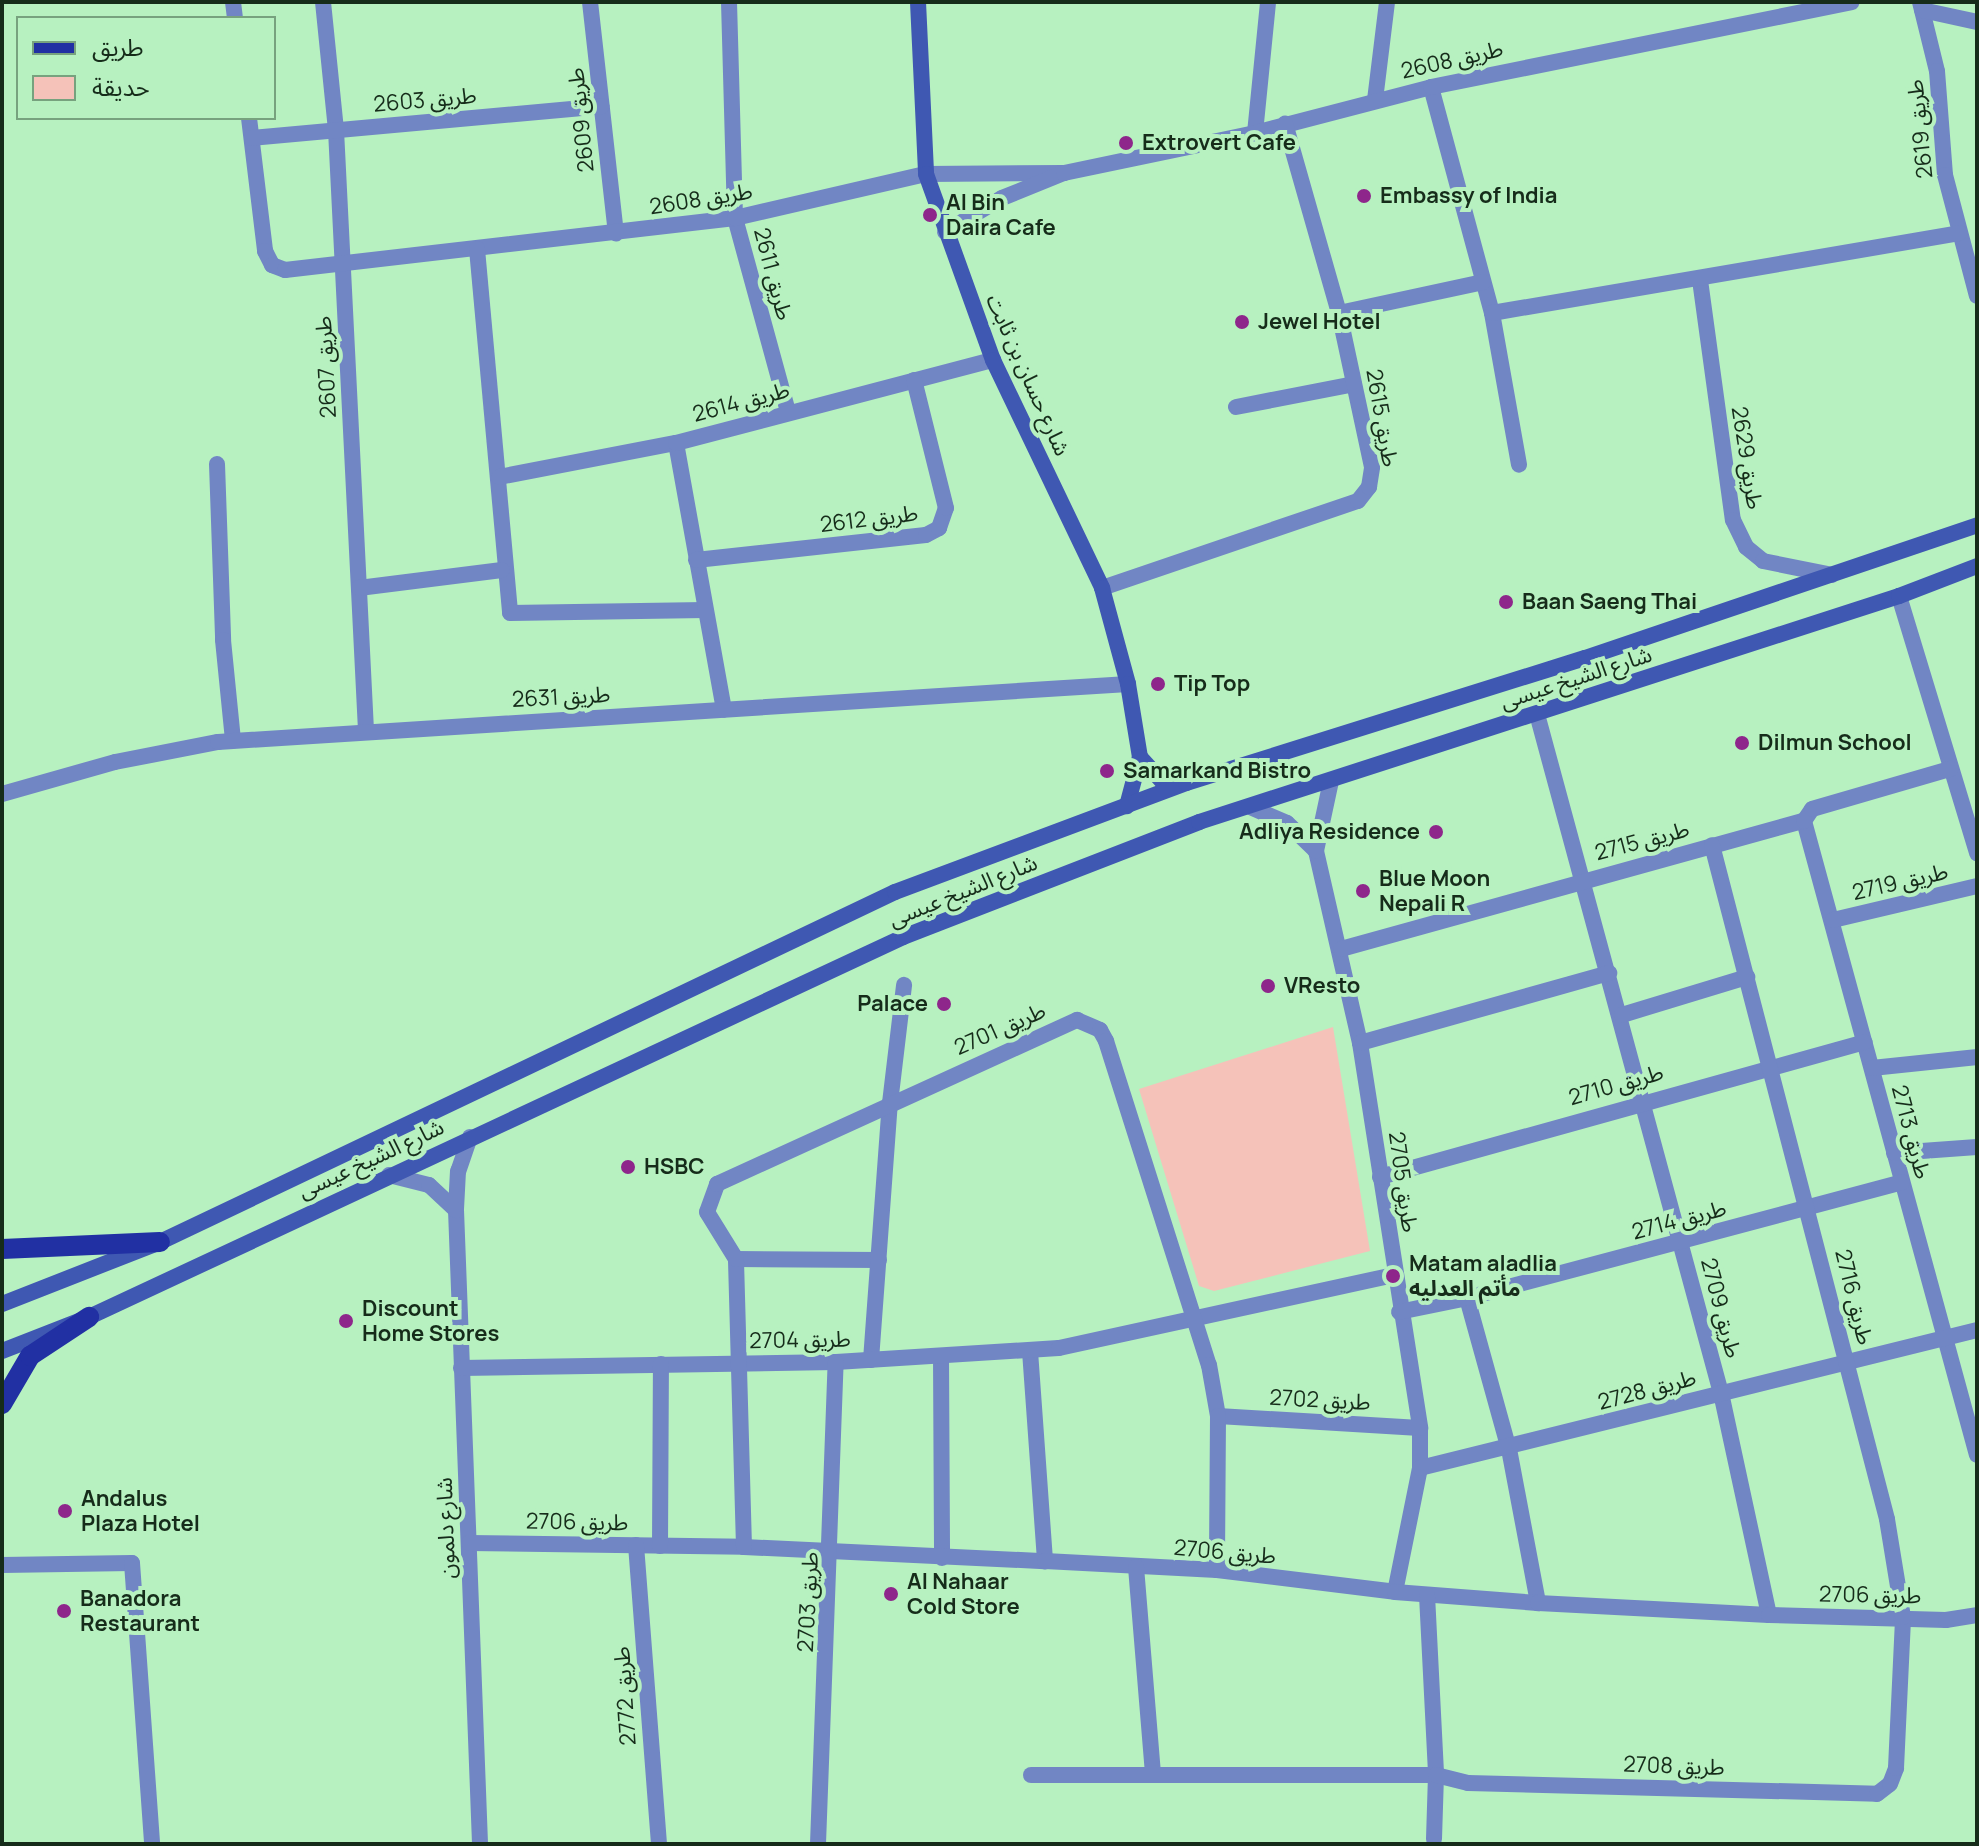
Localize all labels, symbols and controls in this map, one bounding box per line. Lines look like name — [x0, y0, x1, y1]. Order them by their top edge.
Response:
legend — [16, 16, 276, 120]
text: طريق — [92, 30, 144, 63]
street label: طريق 2608 — [1398, 35, 1506, 85]
street label: طريق 2609 — [562, 66, 600, 174]
text: حديقة — [92, 70, 150, 103]
street label: طريق 2619 — [1902, 78, 1938, 180]
street label: طريق 2603 — [372, 82, 478, 118]
place label: Extrovert Cafe — [1142, 130, 1296, 156]
marker: Extrovert Cafe — [1117, 134, 1135, 152]
street label: طريق 2608 — [648, 178, 754, 220]
place label: Embassy of India — [1380, 183, 1557, 209]
marker: Embassy of India — [1355, 187, 1373, 205]
place label: Al Bin Daira Cafe — [946, 189, 1056, 240]
marker: Al Bin Daira Cafe — [921, 206, 939, 224]
street label: طريق 2611 — [748, 225, 798, 323]
street label: شارع حسان بن ثابت — [981, 290, 1075, 460]
place label: Jewel Hotel — [1258, 309, 1381, 335]
marker: Jewel Hotel — [1233, 313, 1251, 331]
street label: طريق 2607 — [310, 315, 342, 419]
street label: طريق 2615 — [1360, 367, 1404, 469]
street label: طريق 2614 — [690, 376, 792, 428]
street label: طريق 2629 — [1726, 405, 1768, 511]
street label: طريق 2612 — [818, 500, 920, 538]
place label: Baan Saeng Thai — [1522, 589, 1697, 615]
marker: Baan Saeng Thai — [1497, 593, 1515, 611]
street label: شارع الشيخ عيسى — [1497, 641, 1655, 715]
place label: Tip Top — [1174, 671, 1250, 697]
marker: Tip Top — [1149, 675, 1167, 693]
street label: طريق 2631 — [511, 681, 611, 713]
place label: Dilmun School — [1758, 730, 1912, 756]
marker: Dilmun School — [1733, 734, 1751, 752]
place label: Samarkand Bistro — [1123, 758, 1311, 784]
marker: Samarkand Bistro — [1098, 762, 1116, 780]
street label: طريق 2715 — [1592, 816, 1692, 866]
place label: Adliya Residence — [1239, 819, 1420, 845]
marker: Adliya Residence — [1427, 823, 1445, 841]
street label: شارع الشيخ عيسى — [885, 849, 1041, 933]
street label: طريق 2719 — [1850, 858, 1950, 906]
place label: Blue Moon Nepali R — [1379, 865, 1490, 916]
marker: Blue Moon Nepali R — [1354, 882, 1372, 900]
place label: VResto — [1284, 973, 1360, 999]
marker: VResto — [1259, 977, 1277, 995]
place label: Palace — [857, 991, 928, 1017]
marker: Palace — [935, 995, 953, 1013]
street label: طريق 2701 — [950, 997, 1050, 1061]
street label: طريق 2710 — [1566, 1059, 1666, 1111]
street label: طريق 2713 — [1886, 1082, 1936, 1182]
street label: شارع الشيخ عيسى — [294, 1114, 448, 1204]
street label: طريق 2705 — [1383, 1130, 1423, 1234]
place label: HSBC — [644, 1154, 704, 1180]
marker: HSBC — [619, 1158, 637, 1176]
street label: طريق 2714 — [1629, 1195, 1729, 1245]
street label: طريق 2716 — [1829, 1246, 1879, 1348]
place label: Matam aladlia مأتم العدليه — [1409, 1250, 1557, 1302]
street label: طريق 2709 — [1695, 1255, 1747, 1361]
marker: Matam aladlia مأتم العدليه — [1384, 1267, 1402, 1285]
place label: Discount Home Stores — [362, 1295, 499, 1346]
marker: Discount Home Stores — [337, 1312, 355, 1330]
street label: طريق 2704 — [749, 1326, 851, 1354]
street label: طريق 2728 — [1595, 1364, 1699, 1416]
street label: طريق 2702 — [1269, 1384, 1371, 1416]
street label: شارع دلمون — [431, 1477, 461, 1579]
place label: Andalus Plaza Hotel — [81, 1485, 200, 1536]
marker: Andalus Plaza Hotel — [56, 1502, 74, 1520]
street label: طريق 2706 — [526, 1508, 628, 1536]
street label: طريق 2706 — [1173, 1534, 1277, 1570]
street label: طريق 2703 — [792, 1551, 824, 1653]
place label: Al Nahaar Cold Store — [907, 1568, 1020, 1620]
street label: طريق 2706 — [1819, 1581, 1921, 1609]
place label: Banadora Restaurant — [80, 1585, 200, 1636]
marker: Al Nahaar Cold Store — [882, 1585, 900, 1603]
marker: Banadora Restaurant — [55, 1602, 73, 1620]
street label: طريق 2772 — [608, 1645, 642, 1747]
street label: طريق 2708 — [1623, 1751, 1725, 1781]

